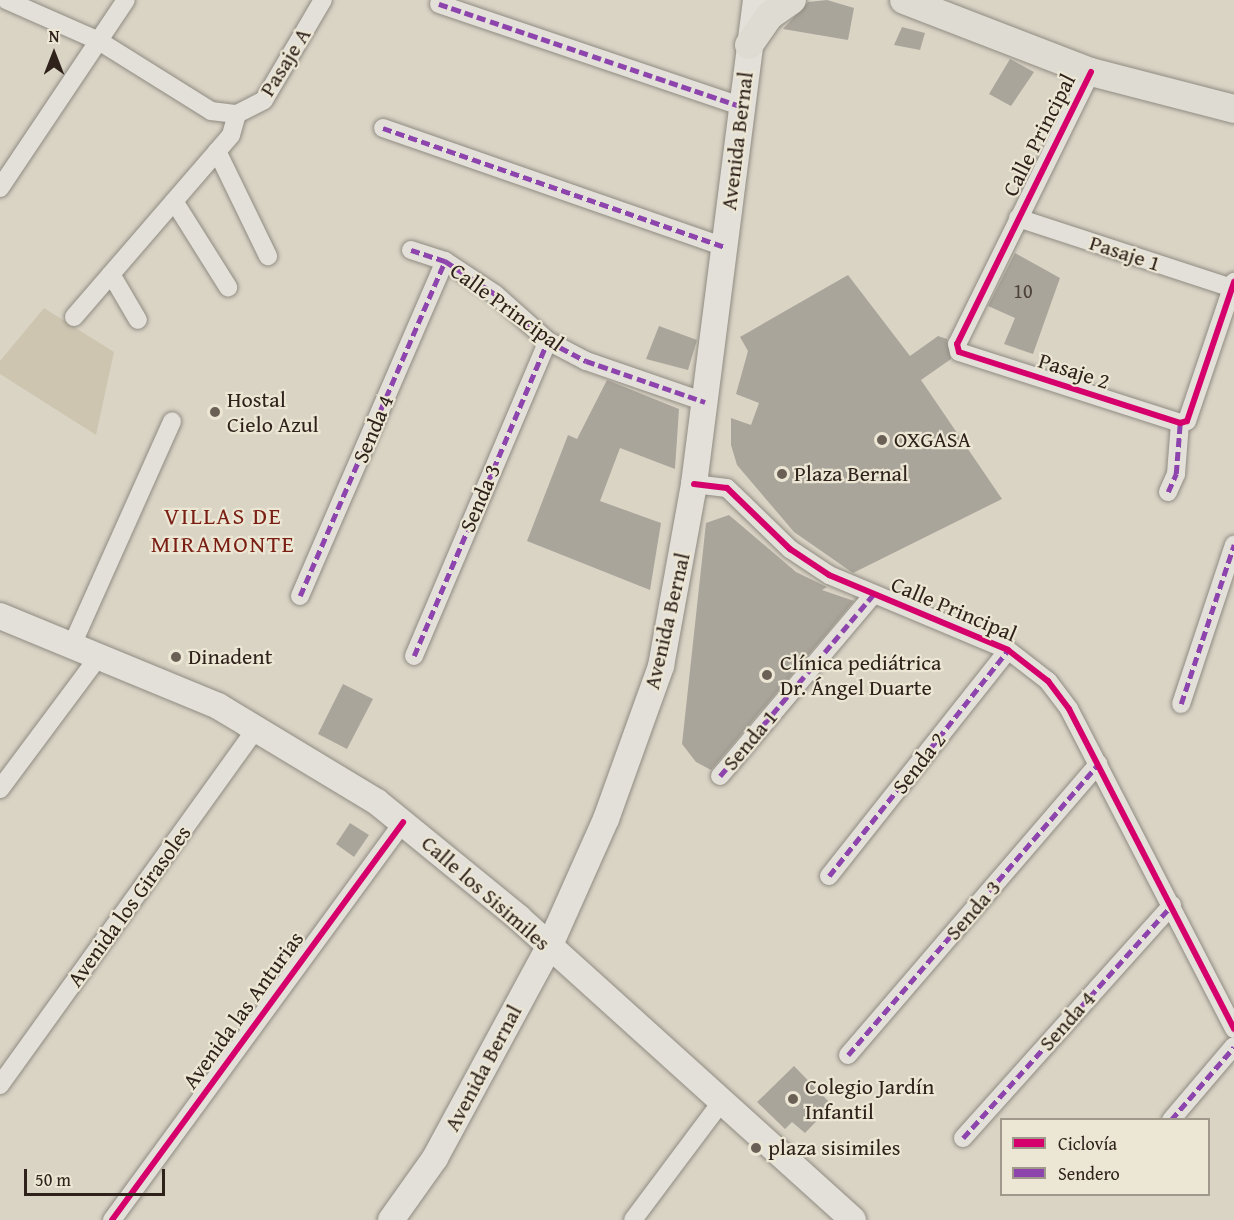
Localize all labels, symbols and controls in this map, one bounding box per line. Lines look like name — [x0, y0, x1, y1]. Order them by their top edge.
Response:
street label: Pasaje A — [254, 23, 316, 101]
north arrow — [24, 24, 84, 84]
text: N — [49, 24, 59, 48]
street label: Calle Principal — [997, 69, 1081, 201]
street label: Avenida Bernal — [715, 70, 759, 212]
street label: Pasaje 1 — [1086, 229, 1164, 277]
street label: Calle Principal — [445, 257, 569, 357]
house number: 10 — [1013, 278, 1033, 302]
street label: Pasaje 2 — [1035, 347, 1113, 395]
place label: Hostal Cielo Azul — [227, 386, 319, 438]
street label: Senda 4 — [347, 391, 399, 467]
marker: Hostal Cielo Azul — [208, 405, 222, 419]
place label: OXGASA — [894, 427, 971, 453]
marker: OXGASA — [875, 433, 889, 447]
street label: Senda 3 — [454, 460, 506, 536]
place label: Plaza Bernal — [794, 461, 908, 487]
marker: Plaza Bernal — [775, 467, 789, 481]
district label: VILLAS DE MIRAMONTE — [151, 502, 295, 558]
street label: Avenida Bernal — [638, 550, 696, 692]
street label: Calle Principal — [887, 571, 1021, 647]
place label: Dinadent — [188, 644, 272, 670]
place label: Clínica pediátrica Dr. Ángel Duarte — [780, 649, 942, 700]
marker: Dinadent — [169, 650, 183, 664]
marker: Clínica pediátrica Dr. Ángel Duarte — [758, 666, 776, 684]
street label: Senda 1 — [717, 704, 783, 776]
street label: Senda 2 — [887, 727, 951, 799]
street label: Avenida los Girasoles — [62, 820, 196, 992]
street label: Calle los Sisimiles — [416, 830, 556, 956]
street label: Senda 3 — [940, 875, 1006, 945]
street label: Avenida las Anturias — [177, 926, 309, 1094]
street label: Senda 4 — [1033, 986, 1101, 1056]
street label: Avenida Bernal — [439, 1000, 527, 1136]
place label: Colegio Jardín Infantil — [805, 1073, 934, 1124]
marker: Colegio Jardín Infantil — [786, 1092, 800, 1106]
legend — [1000, 1118, 1210, 1196]
text: Ciclovía — [1058, 1130, 1117, 1157]
place label: plaza sisimiles — [768, 1135, 901, 1161]
marker: plaza sisimiles — [749, 1141, 763, 1155]
scale bar — [27, 1157, 168, 1195]
text: Sendero — [1058, 1160, 1120, 1187]
text: 50 m — [35, 1166, 71, 1193]

